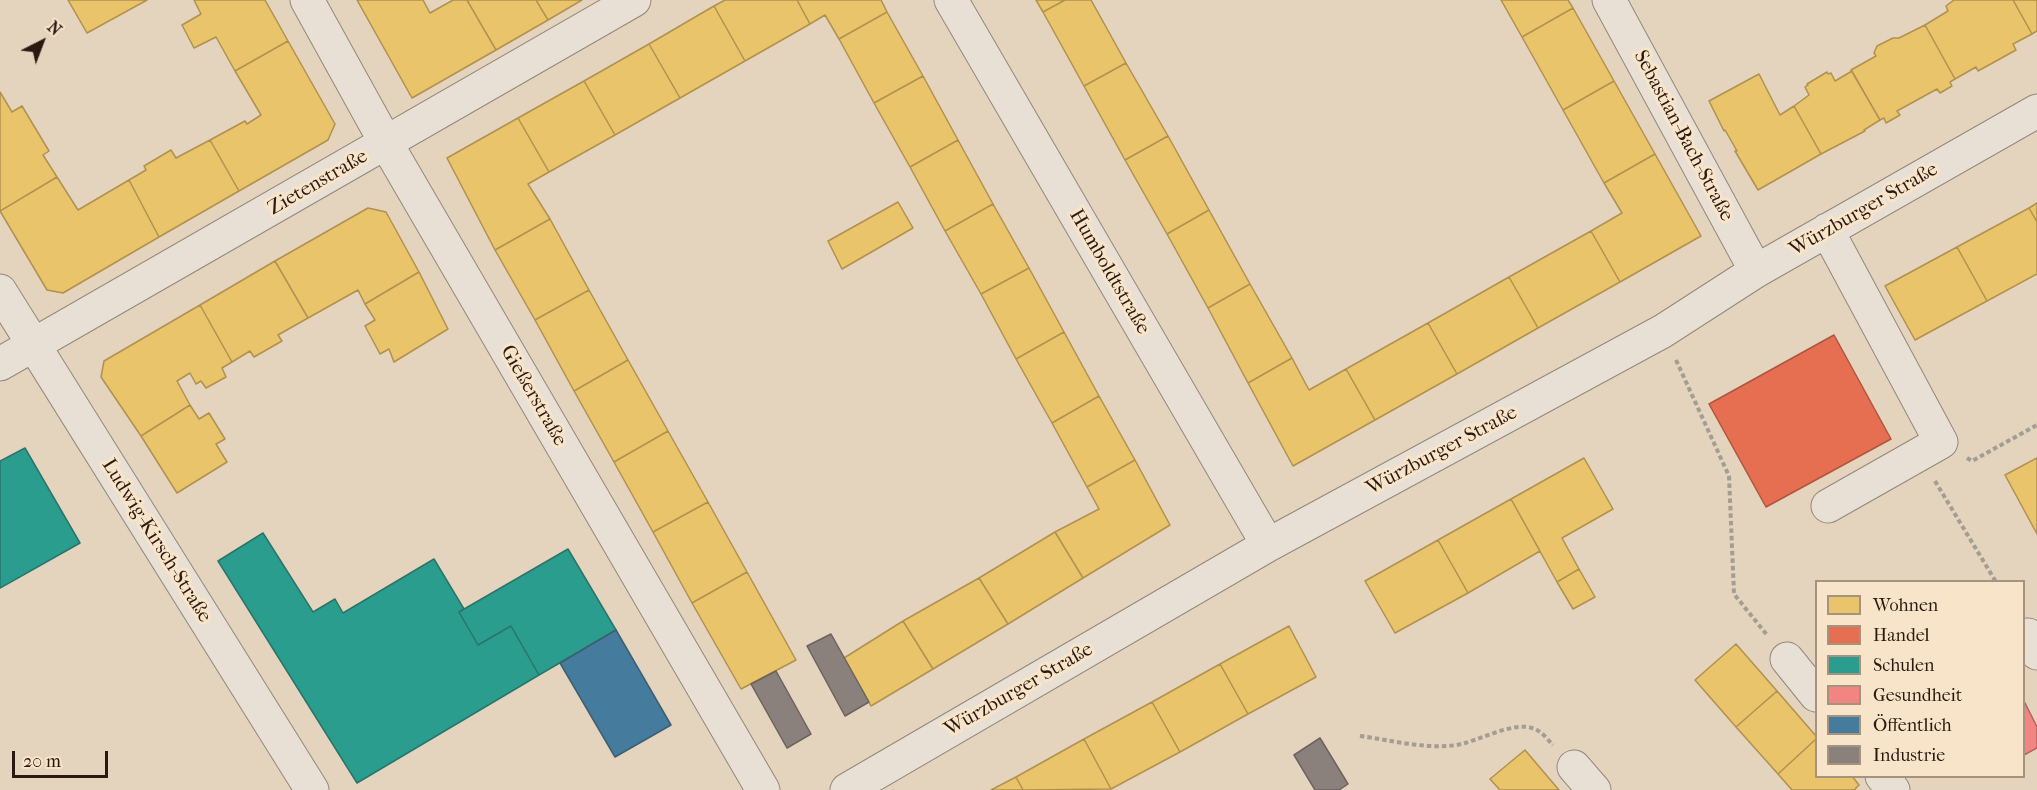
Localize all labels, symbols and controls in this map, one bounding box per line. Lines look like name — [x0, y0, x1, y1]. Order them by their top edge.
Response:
north arrow — [12, 12, 72, 72]
text: N — [44, 17, 65, 39]
street label: Sebastian-Bach-Straße — [1628, 47, 1738, 225]
street label: Zietenstraße — [264, 145, 372, 221]
street label: Würzburger Straße — [1786, 158, 1942, 262]
street label: Humboldtstraße — [1063, 205, 1155, 339]
street label: Gießerstraße — [495, 341, 571, 451]
street label: Würzburger Straße — [1362, 401, 1522, 501]
street label: Ludwig-Kirsch-Straße — [96, 455, 216, 627]
legend — [1815, 580, 2025, 778]
text: Wohnen — [1873, 595, 1938, 616]
text: Handel — [1873, 625, 1930, 646]
street label: Würzburger Straße — [941, 638, 1097, 742]
text: Schulen — [1873, 655, 1934, 676]
text: Gesundheit — [1873, 685, 1962, 706]
text: Öffentlich — [1873, 715, 1952, 736]
scale bar — [15, 739, 111, 777]
text: Industrie — [1873, 745, 1945, 766]
text: 20 m — [23, 751, 61, 772]

